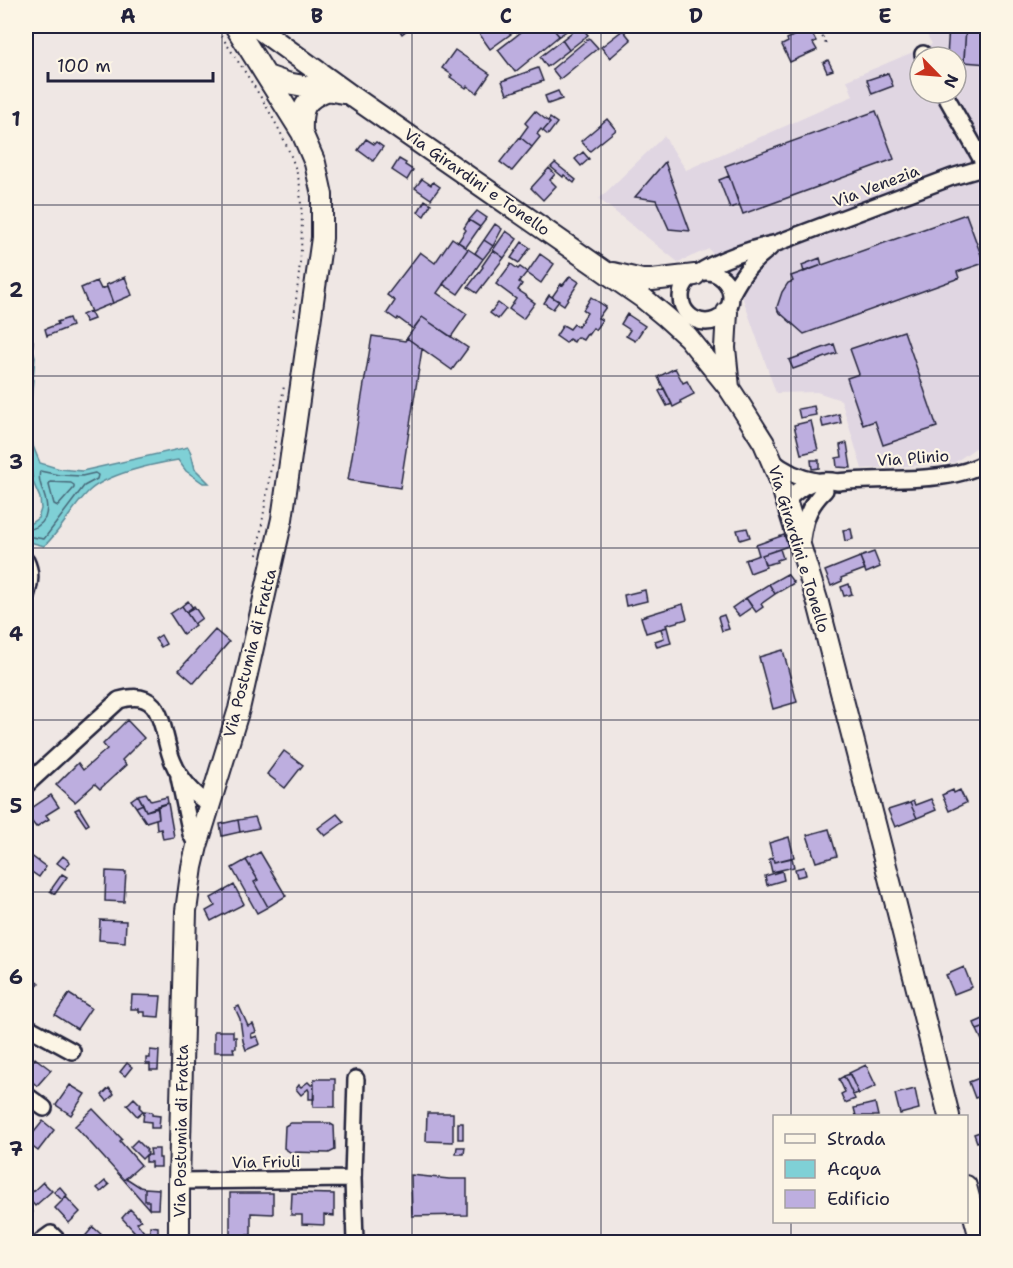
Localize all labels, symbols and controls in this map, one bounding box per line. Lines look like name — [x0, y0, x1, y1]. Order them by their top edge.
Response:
text: A — [120, 3, 136, 29]
text: B — [311, 3, 323, 29]
text: C — [500, 3, 512, 29]
text: D — [689, 3, 703, 29]
text: E — [878, 3, 892, 29]
scale bar — [48, 45, 213, 83]
north arrow — [908, 45, 968, 105]
text: 100 m — [57, 54, 111, 78]
text: N — [939, 71, 963, 91]
text: 1 — [11, 106, 21, 132]
street label: Via Girardini e Tonello — [400, 124, 554, 240]
street label: Via Venezia — [830, 160, 922, 212]
text: 2 — [9, 277, 23, 303]
street label: Via Plinio — [876, 445, 950, 471]
text: 3 — [9, 449, 23, 475]
street label: Via Girardini e Tonello — [764, 463, 834, 635]
street label: Via Postumia di Fratta — [219, 566, 281, 740]
text: 4 — [9, 621, 23, 647]
text: 5 — [10, 793, 22, 819]
text: 6 — [9, 964, 23, 990]
street label: Via Postumia di Fratta — [169, 1044, 193, 1218]
legend — [773, 1115, 968, 1223]
text: Strada — [827, 1127, 886, 1151]
text: 7 — [9, 1136, 23, 1162]
street label: Via Friuli — [231, 1151, 301, 1173]
text: Acqua — [827, 1157, 881, 1181]
text: Edificio — [827, 1187, 890, 1211]

